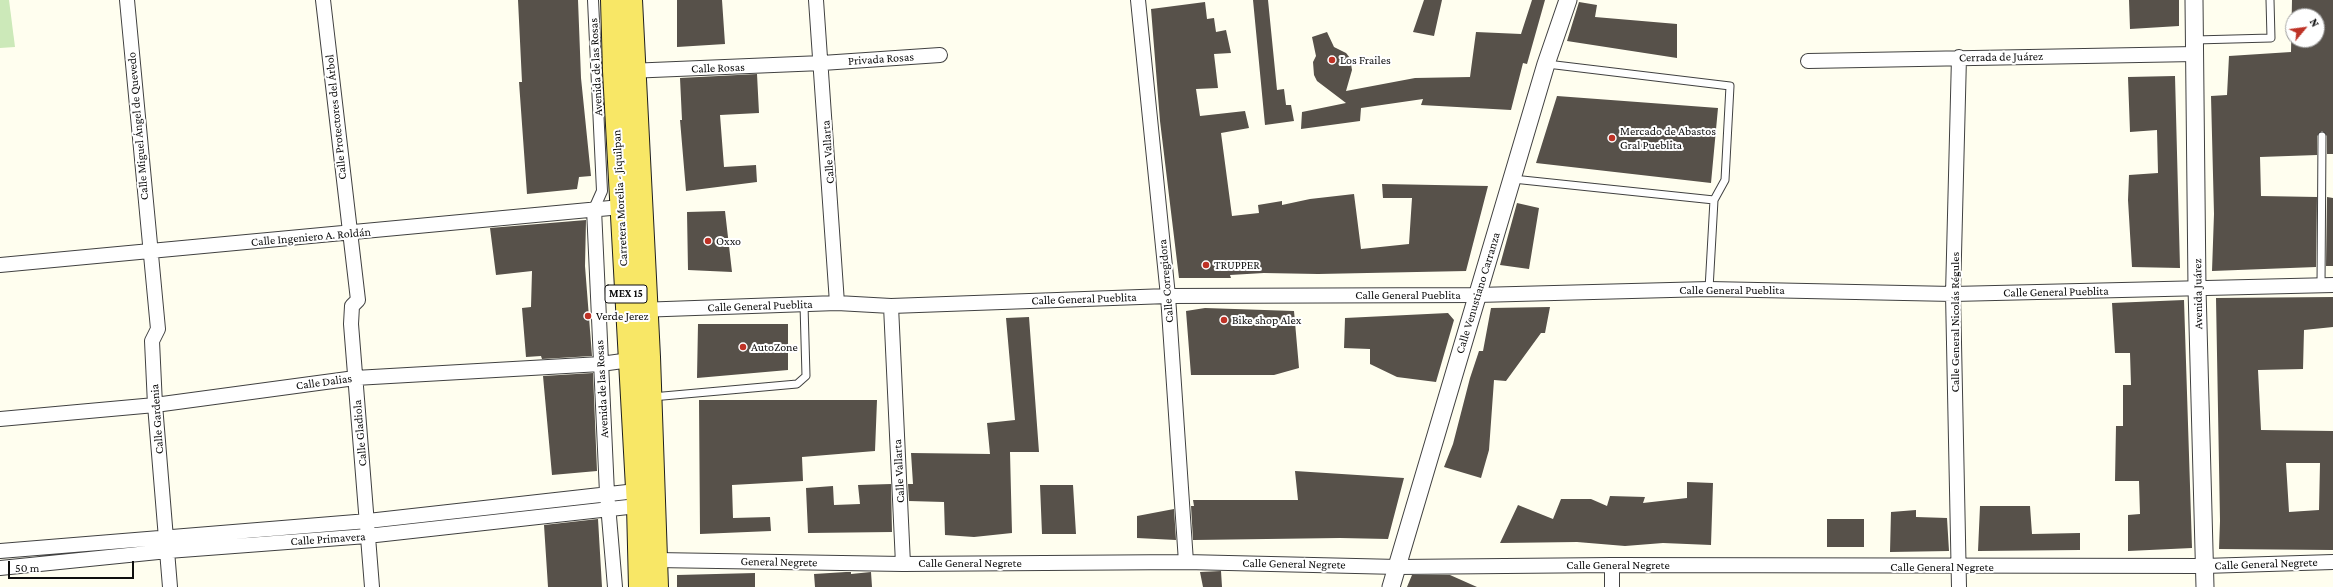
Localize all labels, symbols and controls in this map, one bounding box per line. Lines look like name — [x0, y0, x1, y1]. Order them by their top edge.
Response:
north arrow — [2285, 8, 2325, 48]
text: N — [2308, 16, 2322, 29]
street label: Avenida de las Rosas — [586, 18, 606, 116]
street label: Cerrada de Juárez — [1959, 49, 2043, 65]
street label: Privada Rosas — [848, 50, 914, 68]
street label: Calle Miguel Ángel de Quevedo — [124, 51, 152, 201]
place label: Los Frailes — [1340, 53, 1391, 67]
street label: Calle Protectores del Árbol — [322, 54, 350, 180]
marker: Los Frailes — [1327, 55, 1337, 65]
street label: Calle Rosas — [691, 60, 745, 76]
street label: Calle Vallarta — [819, 120, 837, 184]
place label: Mercado de Abastos Gral Pueblita — [1620, 124, 1716, 152]
street label: Carretera Morelia - Jiquilpan — [609, 129, 631, 267]
marker: Mercado de Abastos Gral Pueblita — [1607, 133, 1617, 143]
street label: Calle Ingeniero A. Roldán — [250, 225, 372, 249]
street label: Calle Venustiano Carranza — [1453, 230, 1503, 356]
place label: Oxxo — [716, 234, 741, 248]
marker: Oxxo — [703, 236, 713, 246]
street label: Calle Corregidora — [1155, 239, 1177, 323]
street label: Calle General Nicolás Régules — [1948, 252, 1962, 392]
place label: TRUPPER — [1214, 258, 1260, 272]
street label: Avenida Juárez — [2190, 258, 2206, 330]
marker: TRUPPER — [1201, 260, 1211, 270]
street label: Calle General Pueblita — [1679, 283, 1785, 297]
street label: Calle General Pueblita — [2003, 284, 2109, 300]
road number: MEX 15 — [605, 285, 647, 303]
street label: Calle General Pueblita — [1355, 288, 1461, 302]
street label: Calle General Pueblita — [1031, 290, 1137, 308]
street label: Calle General Pueblita — [707, 297, 813, 315]
place label: Verde Jerez — [596, 309, 649, 323]
marker: Verde Jerez — [583, 311, 593, 321]
place label: Bike shop Alex — [1232, 313, 1301, 327]
marker: Bike shop Alex — [1219, 315, 1229, 325]
street label: Avenida de las Rosas — [592, 340, 612, 438]
place label: AutoZone — [751, 340, 798, 354]
marker: AutoZone — [738, 342, 748, 352]
street label: Calle Dalias — [295, 371, 353, 393]
street label: Calle Gardenia — [147, 383, 167, 455]
street label: Calle Gladiola — [350, 399, 370, 467]
street label: Calle Vallarta — [890, 439, 908, 503]
street label: Calle Primavera — [290, 529, 366, 549]
scale bar — [10, 553, 136, 579]
street label: General Negrete — [740, 554, 818, 570]
street label: Calle General Negrete — [2214, 555, 2318, 573]
street label: Calle General Negrete — [918, 556, 1022, 570]
street label: Calle General Negrete — [1242, 556, 1346, 572]
street label: Calle General Negrete — [1566, 558, 1670, 572]
street label: Calle General Negrete — [1890, 560, 1994, 574]
text: 50 m — [15, 561, 39, 575]

